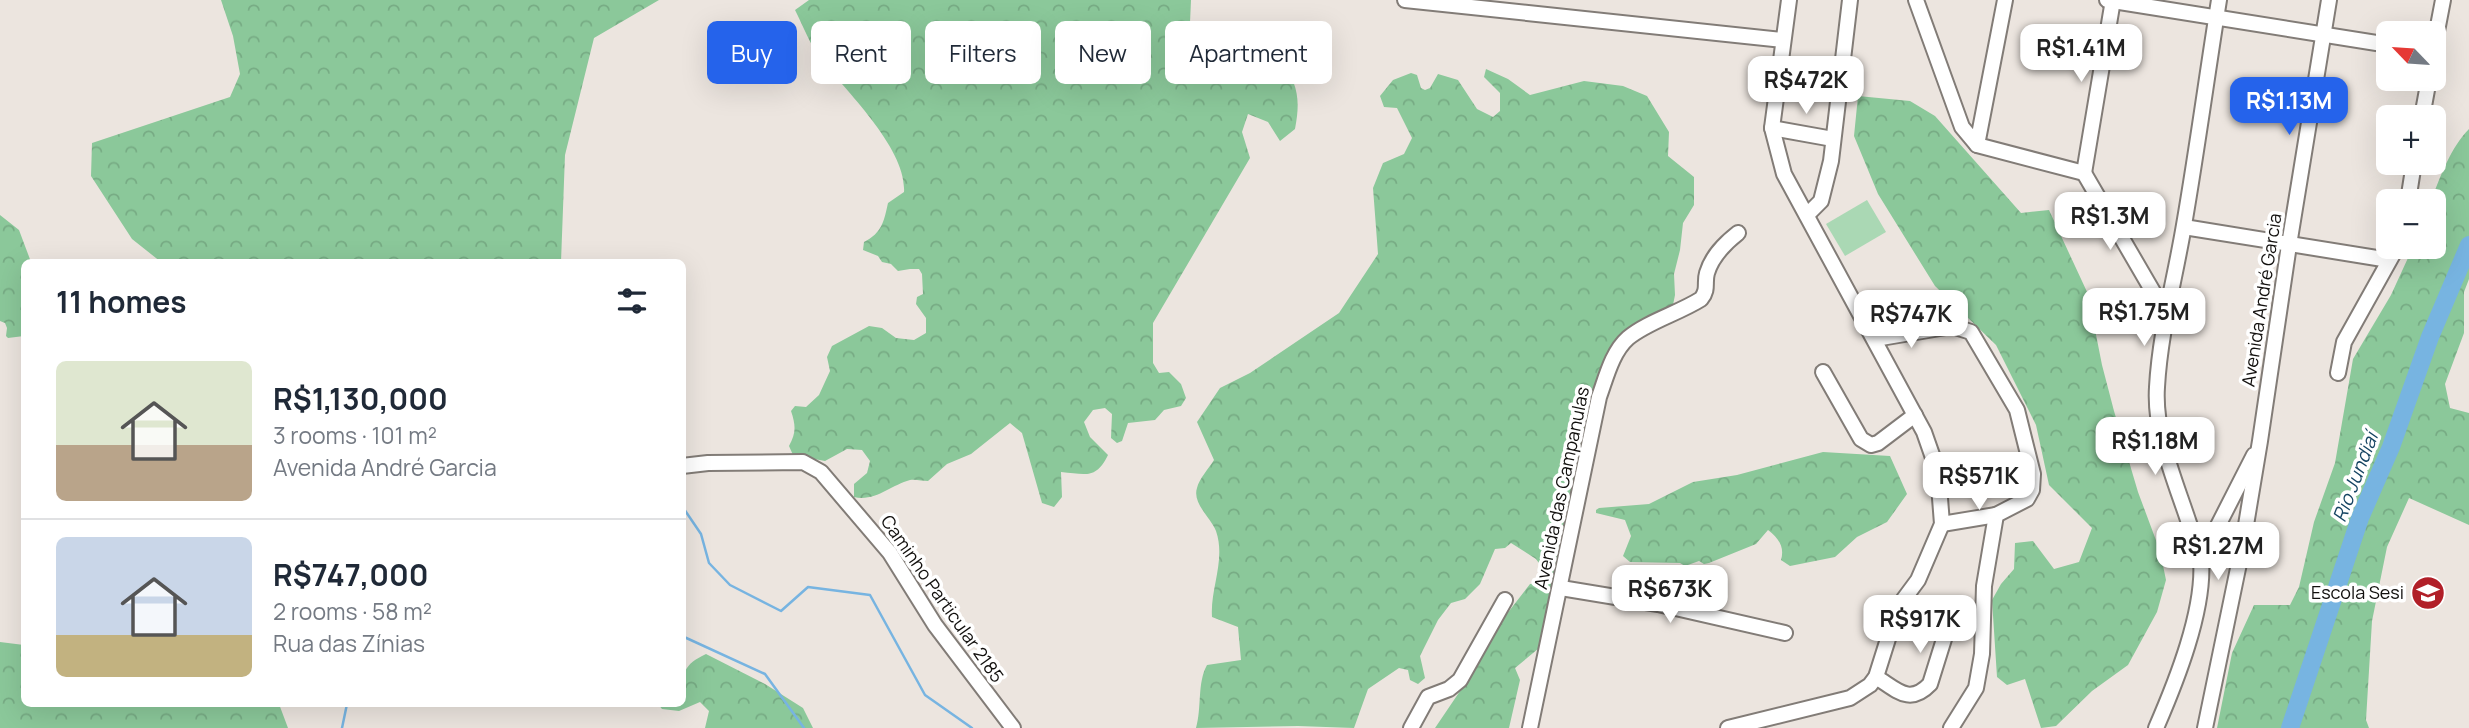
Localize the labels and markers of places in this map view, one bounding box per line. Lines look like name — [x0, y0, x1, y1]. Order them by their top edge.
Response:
pin: R$1.41M — [2016, 24, 2146, 84]
pin: R$472K — [1749, 57, 1863, 116]
pin: R$1.13M — [2224, 78, 2354, 137]
pin: R$1.3M — [2053, 192, 2167, 252]
pin: R$1.75M — [2079, 288, 2209, 348]
pin: R$747K — [1854, 290, 1968, 350]
pin: R$1.18M — [2090, 418, 2220, 477]
pin: R$571K — [1922, 452, 2036, 512]
pin: R$1.27M — [2153, 522, 2283, 582]
pin: R$673K — [1613, 566, 1727, 625]
school or university icon: Escola Sesi — [2409, 574, 2447, 612]
place label: Escola Sesi — [2311, 580, 2404, 604]
pin: R$917K — [1863, 596, 1977, 655]

